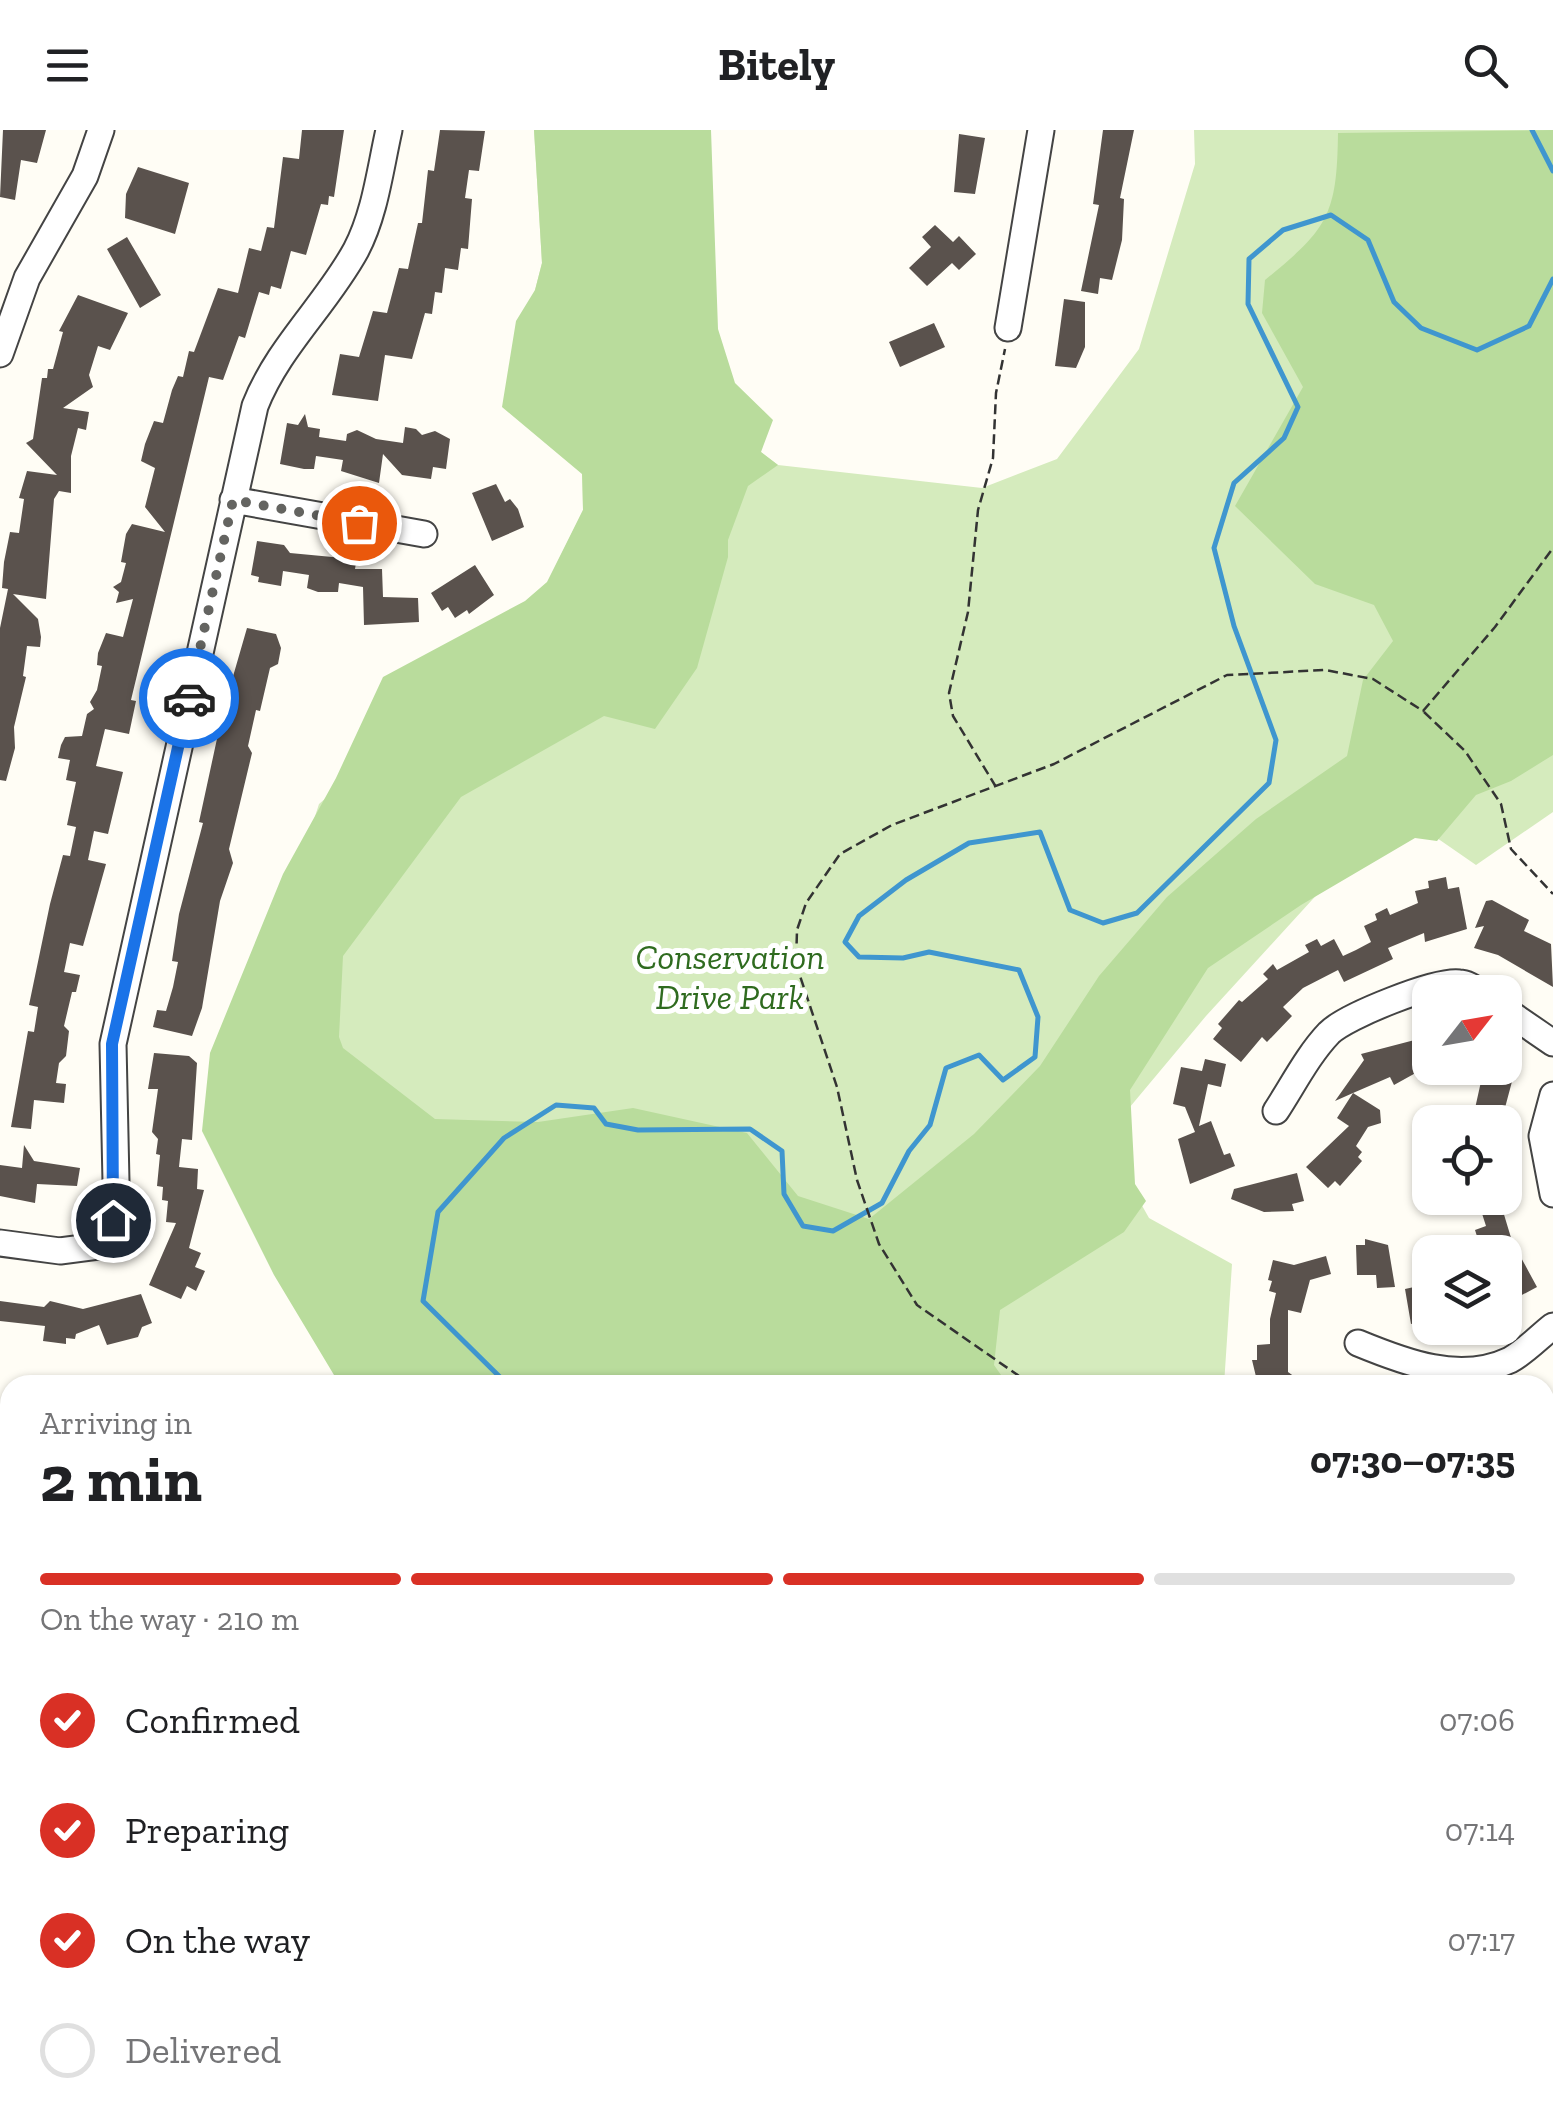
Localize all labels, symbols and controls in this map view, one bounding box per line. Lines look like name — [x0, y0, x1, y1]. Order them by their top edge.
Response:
icon: menu — [40, 38, 95, 93]
text: Bitely — [718, 38, 835, 92]
icon: search — [1458, 38, 1513, 93]
pin — [317, 481, 402, 566]
icon: bag — [332, 496, 387, 551]
courier — [139, 648, 239, 748]
icon: car — [162, 671, 217, 726]
park label: Conservation Drive Park — [635, 936, 825, 1018]
north arrow — [1412, 975, 1522, 1085]
map controls — [1412, 975, 1522, 1345]
button: locate — [1412, 1105, 1522, 1215]
pin — [71, 1178, 156, 1263]
icon: home — [86, 1193, 141, 1248]
button: layers — [1412, 1235, 1522, 1345]
text: Arriving in — [40, 1404, 192, 1442]
text: 07:30–07:35 — [1310, 1437, 1515, 1483]
text: 2 min — [40, 1440, 202, 1518]
text: On the way · 210 m — [40, 1600, 299, 1638]
icon: check — [40, 1693, 95, 1748]
text: Confirmed — [125, 1697, 300, 1743]
text: 07:06 — [1439, 1701, 1515, 1739]
icon: check — [40, 1803, 95, 1858]
text: Preparing — [125, 1807, 289, 1853]
text: 07:14 — [1445, 1811, 1515, 1849]
icon: check — [40, 1913, 95, 1968]
text: On the way — [125, 1917, 310, 1963]
text: 07:17 — [1447, 1921, 1515, 1959]
text: Delivered — [125, 2027, 281, 2073]

